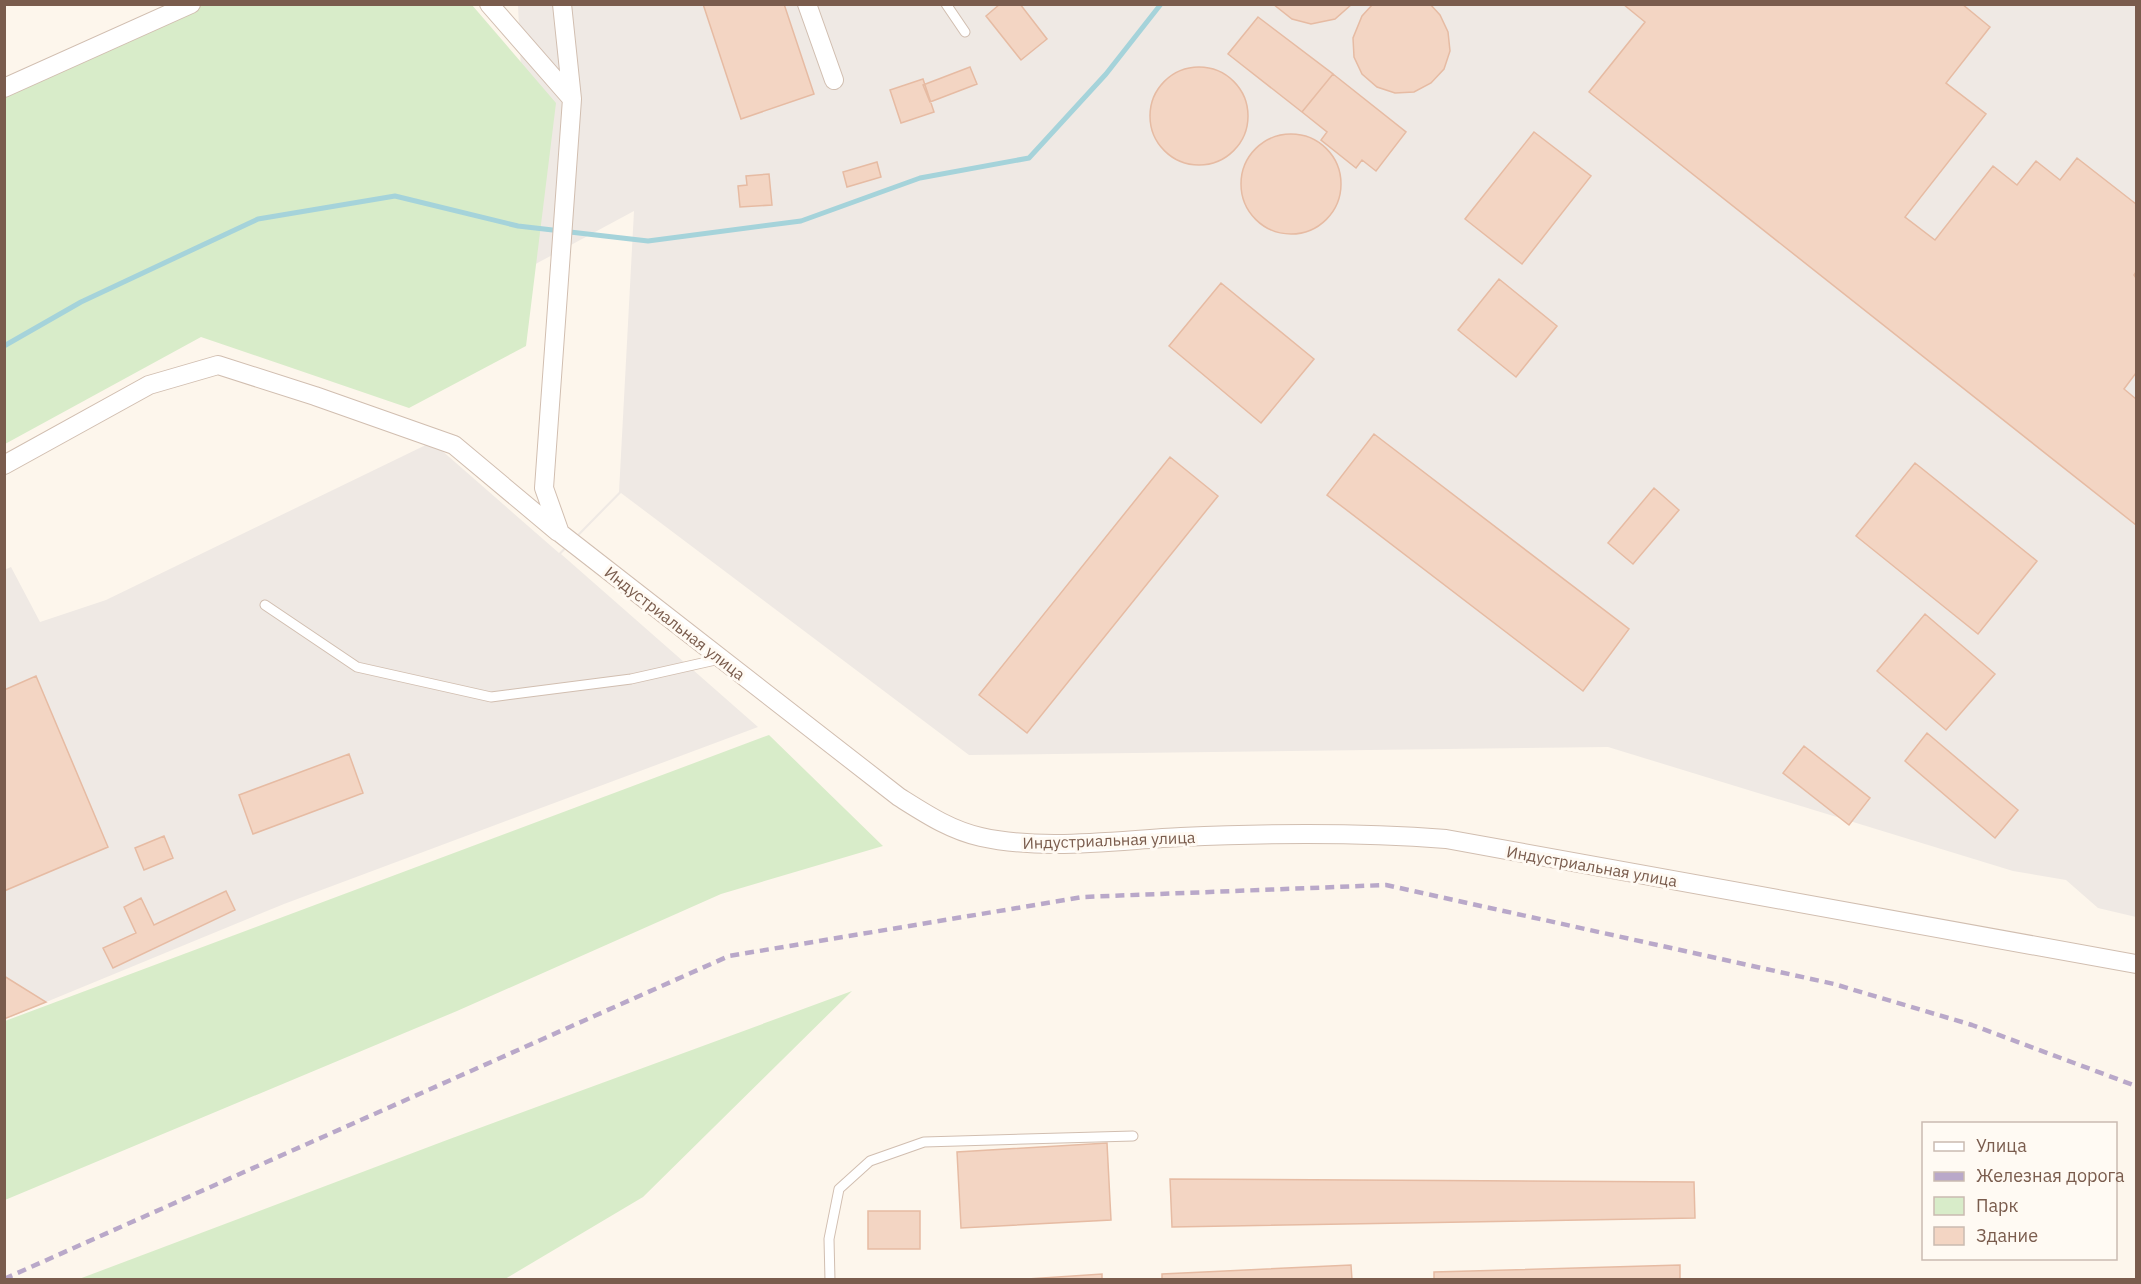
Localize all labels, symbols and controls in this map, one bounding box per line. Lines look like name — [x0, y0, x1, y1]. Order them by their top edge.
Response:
street label: Индустриальная улица — [601, 562, 750, 684]
street label: Индустриальная улица — [1022, 827, 1196, 853]
street label: Индустриальная улица — [1505, 841, 1679, 891]
legend — [1922, 1122, 2117, 1260]
text: Улица — [1976, 1134, 2027, 1157]
text: Железная дорога — [1976, 1164, 2125, 1187]
text: Парк — [1976, 1194, 2019, 1217]
text: Здание — [1976, 1224, 2038, 1247]

